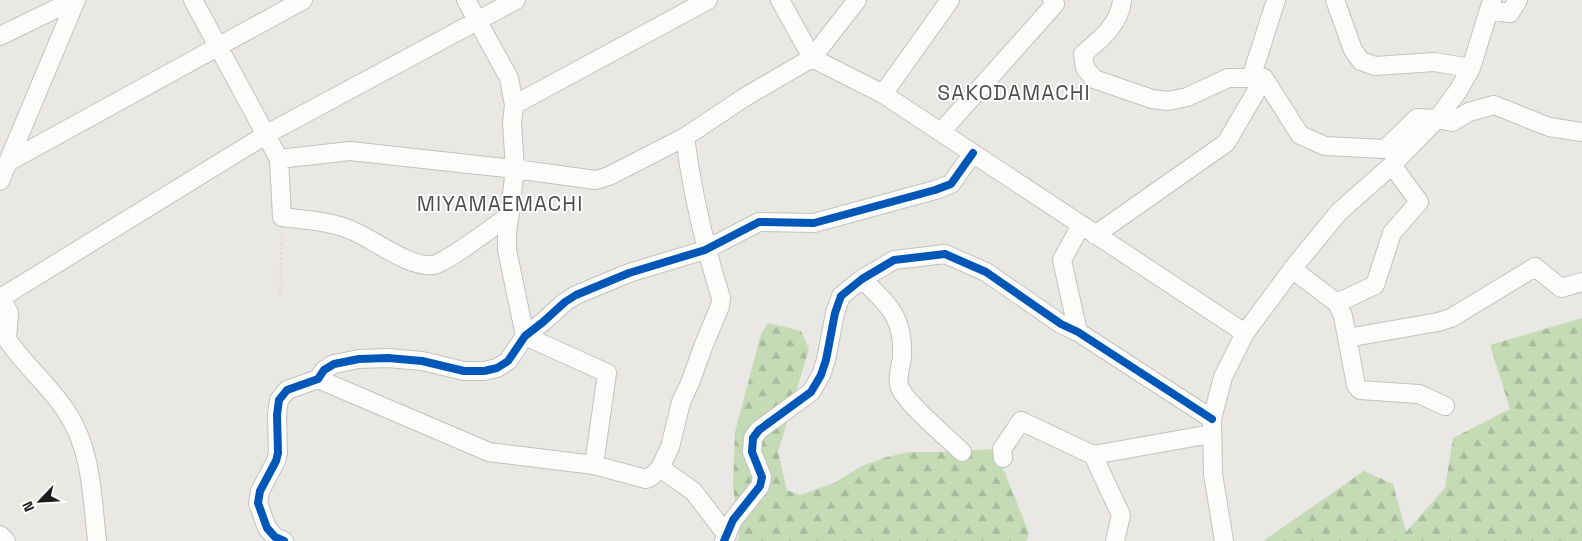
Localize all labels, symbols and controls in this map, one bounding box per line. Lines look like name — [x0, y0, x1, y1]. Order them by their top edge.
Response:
district label: SAKODAMACHI — [937, 79, 1091, 106]
district label: MIYAMAEMACHI — [417, 190, 583, 217]
north arrow — [15, 476, 65, 526]
text: N — [18, 498, 38, 515]

